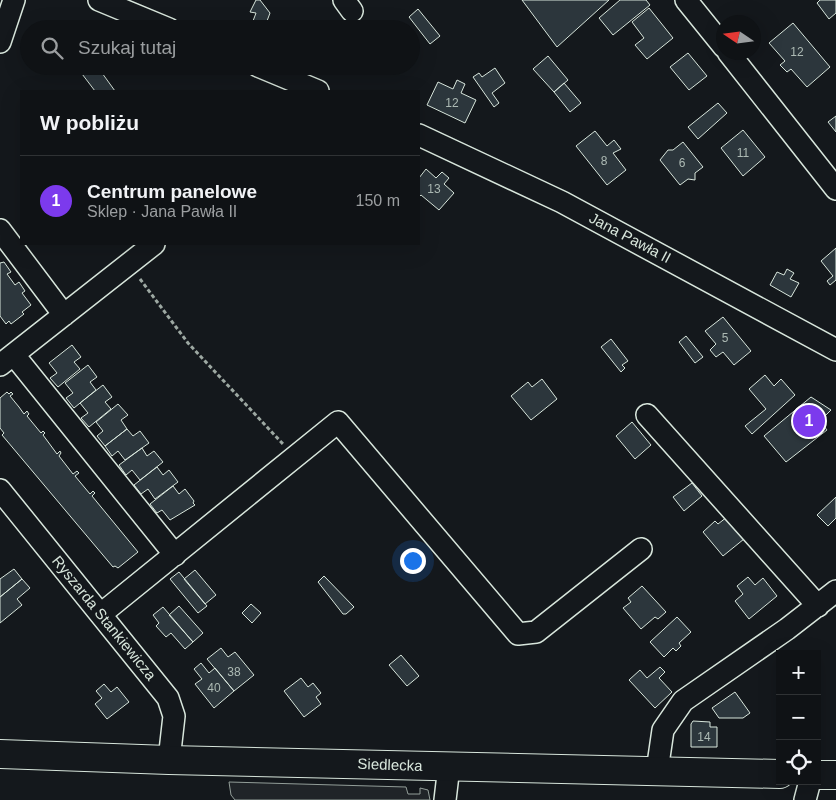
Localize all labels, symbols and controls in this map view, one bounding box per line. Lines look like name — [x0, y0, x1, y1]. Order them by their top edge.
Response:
north arrow — [716, 15, 761, 60]
search box — [20, 20, 420, 75]
icon: search — [38, 34, 66, 62]
text: Szukaj tutaj — [78, 37, 176, 58]
house number: 12 — [790, 45, 804, 59]
house number: 12 — [445, 96, 459, 110]
text: W pobliżu — [40, 111, 139, 134]
house number: 11 — [737, 146, 750, 160]
house number: 8 — [601, 154, 608, 168]
house number: 6 — [679, 156, 686, 170]
text: Centrum panelowe — [87, 181, 257, 202]
house number: 13 — [427, 182, 441, 196]
text: 1 — [52, 192, 60, 209]
text: 150 m — [356, 192, 400, 209]
text: Sklep · Jana Pawła II — [87, 203, 237, 220]
street label: Jana Pawła II — [586, 209, 674, 266]
house number: 5 — [722, 331, 729, 345]
pin: 1 — [793, 402, 825, 440]
your location — [400, 548, 426, 574]
street label: Ryszarda Stankiewicza — [49, 552, 160, 684]
map controls — [776, 650, 821, 785]
button: + — [776, 650, 821, 695]
house number: 38 — [227, 665, 241, 679]
house number: 40 — [207, 681, 221, 695]
button: − — [776, 695, 821, 740]
house number: 14 — [697, 730, 711, 744]
button: locate — [776, 740, 821, 785]
street label: Siedlecka — [357, 755, 423, 774]

